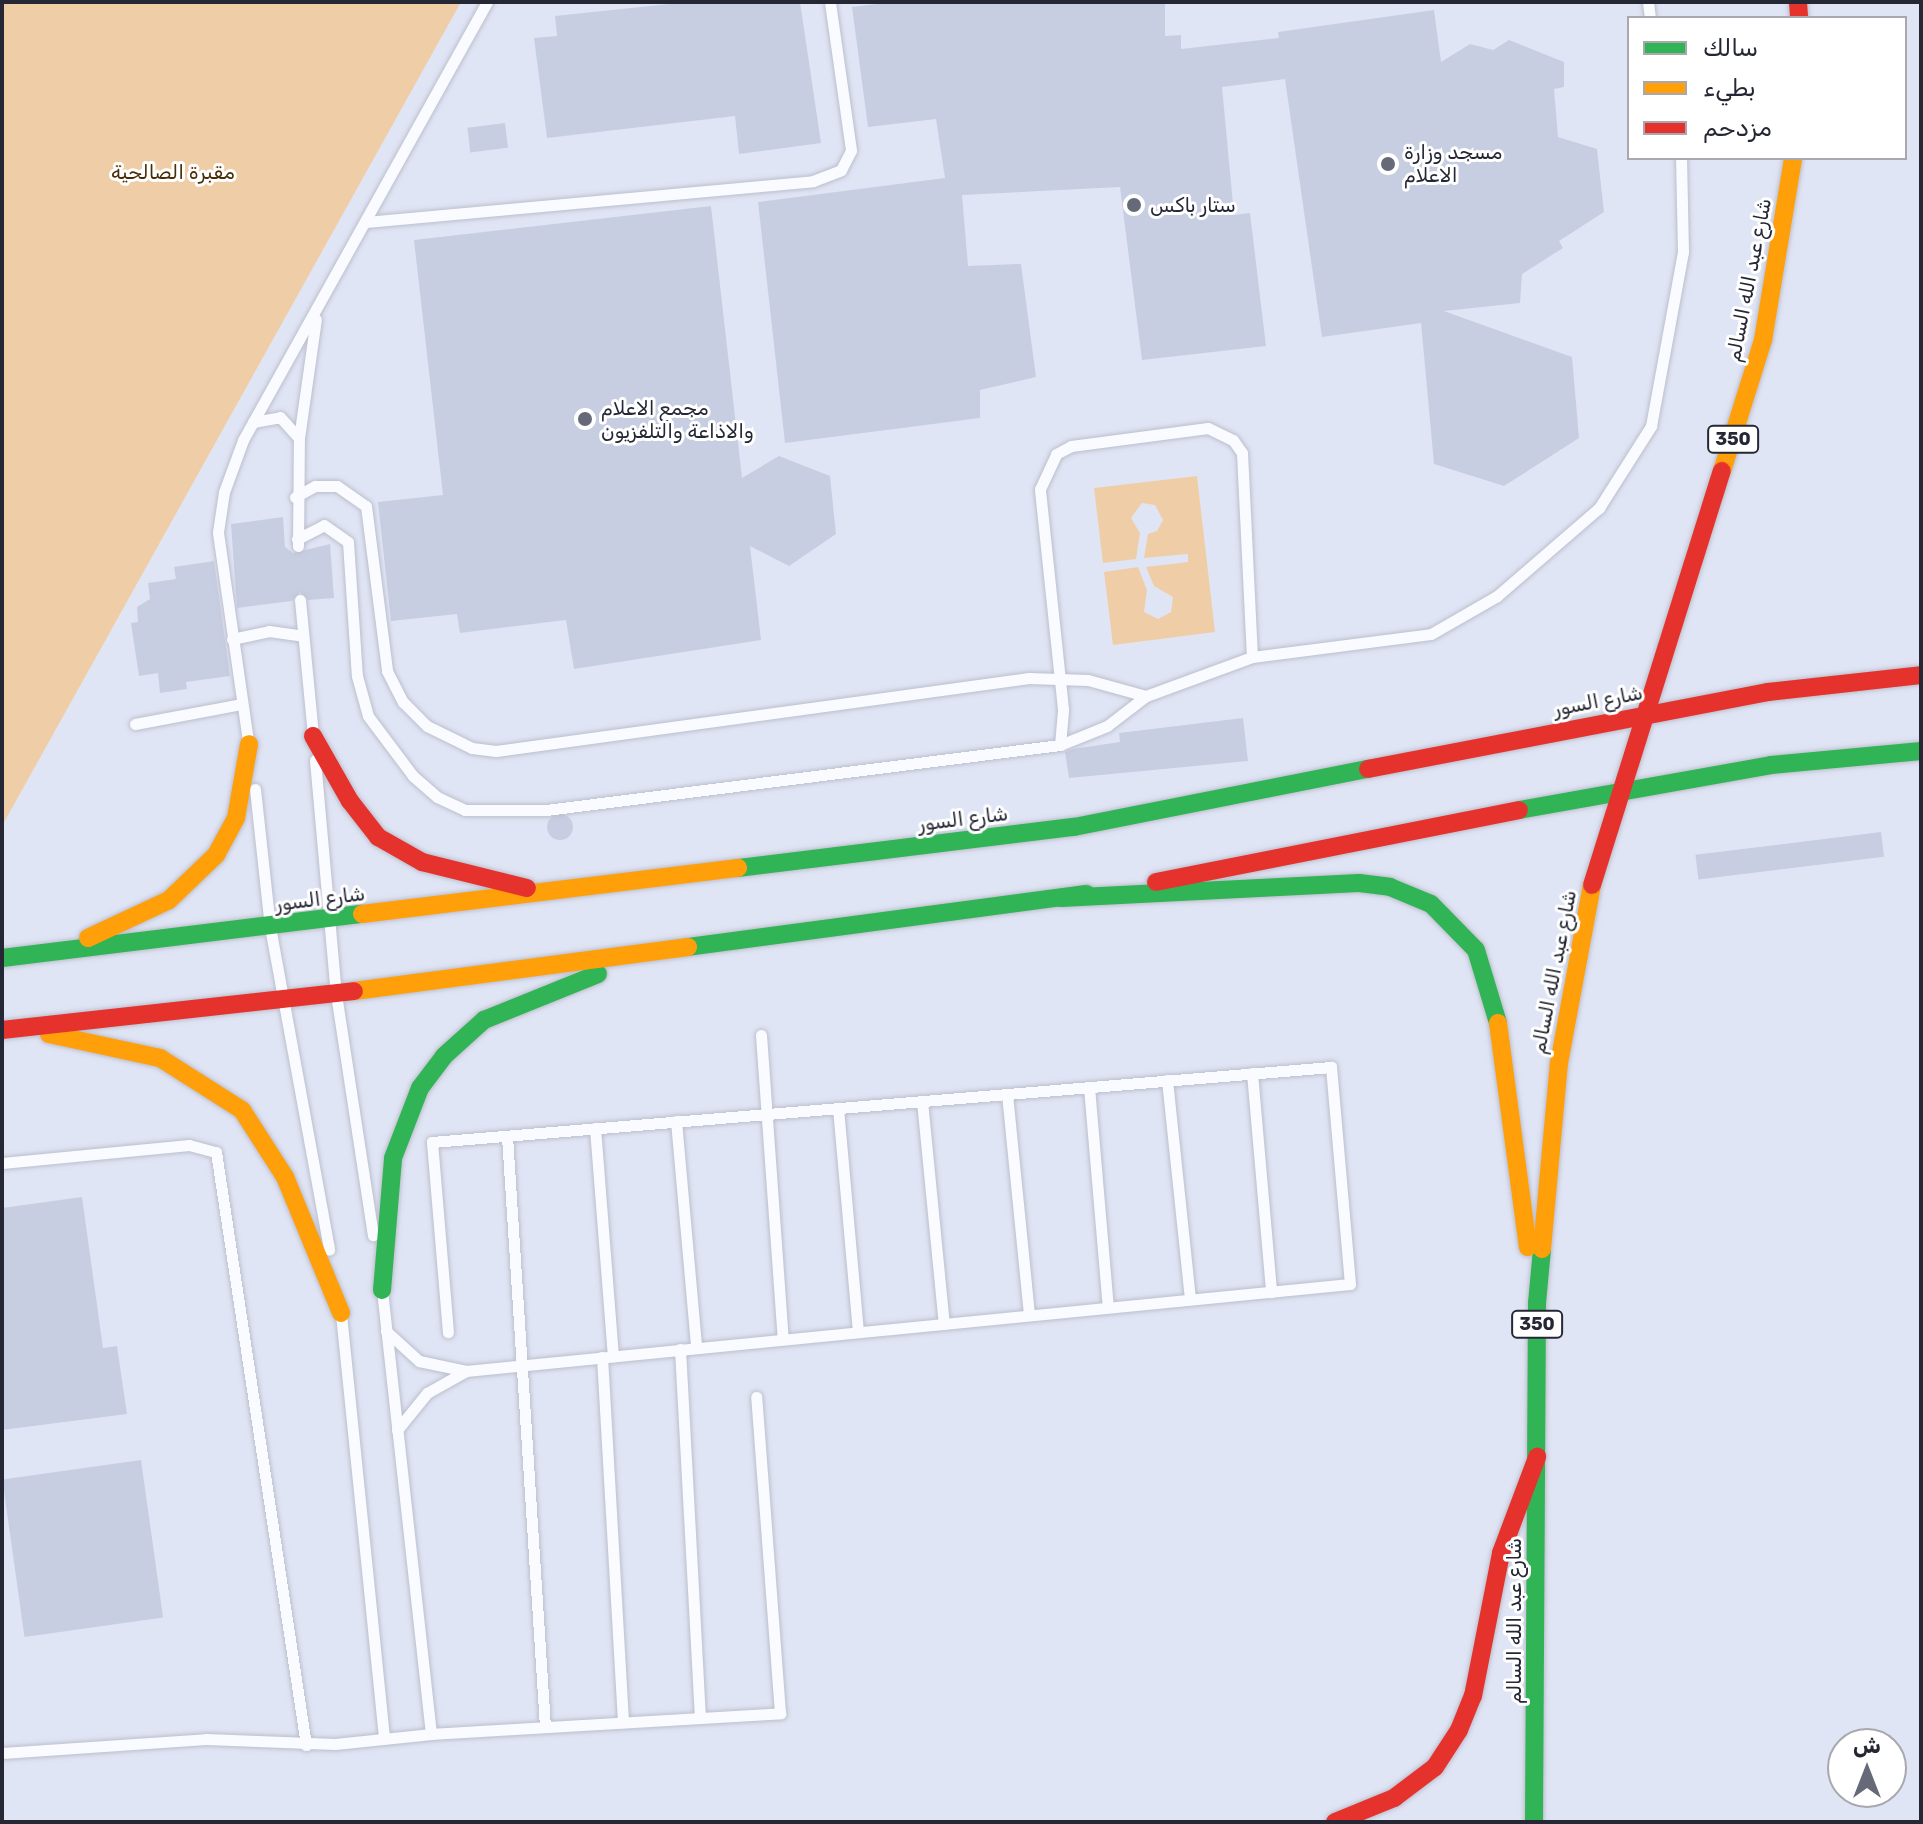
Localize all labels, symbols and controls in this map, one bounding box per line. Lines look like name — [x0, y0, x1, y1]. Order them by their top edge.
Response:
legend — [1627, 16, 1907, 160]
text: سالك — [1703, 34, 1758, 62]
text: بطيء — [1703, 74, 1756, 102]
text: مزدحم — [1703, 114, 1772, 142]
place label: مسجد وزارة الاعلام — [1404, 140, 1502, 187]
marker: مسجد وزارة الاعلام — [1379, 155, 1397, 173]
park label: مقبرة الصالحية — [111, 160, 235, 184]
place label: ستار باكس — [1150, 193, 1236, 217]
marker: ستار باكس — [1125, 196, 1143, 214]
street label: شارع عبد الله السالم — [1721, 196, 1777, 364]
place label: مجمع الاعلام والاذاعة والتلفزيون — [601, 396, 754, 443]
marker: مجمع الاعلام والاذاعة والتلفزيون — [576, 410, 594, 428]
road number: 350 — [1707, 425, 1759, 453]
street label: شارع السور — [1551, 681, 1645, 721]
street label: شارع السور — [917, 802, 1009, 836]
street label: شارع السور — [274, 882, 366, 916]
street label: شارع عبد الله السالم — [1526, 888, 1582, 1056]
road number: 350 — [1511, 1310, 1563, 1338]
street label: شارع عبد الله السالم — [1502, 1538, 1526, 1704]
north arrow — [1827, 1728, 1907, 1808]
text: ش — [1853, 1732, 1881, 1759]

